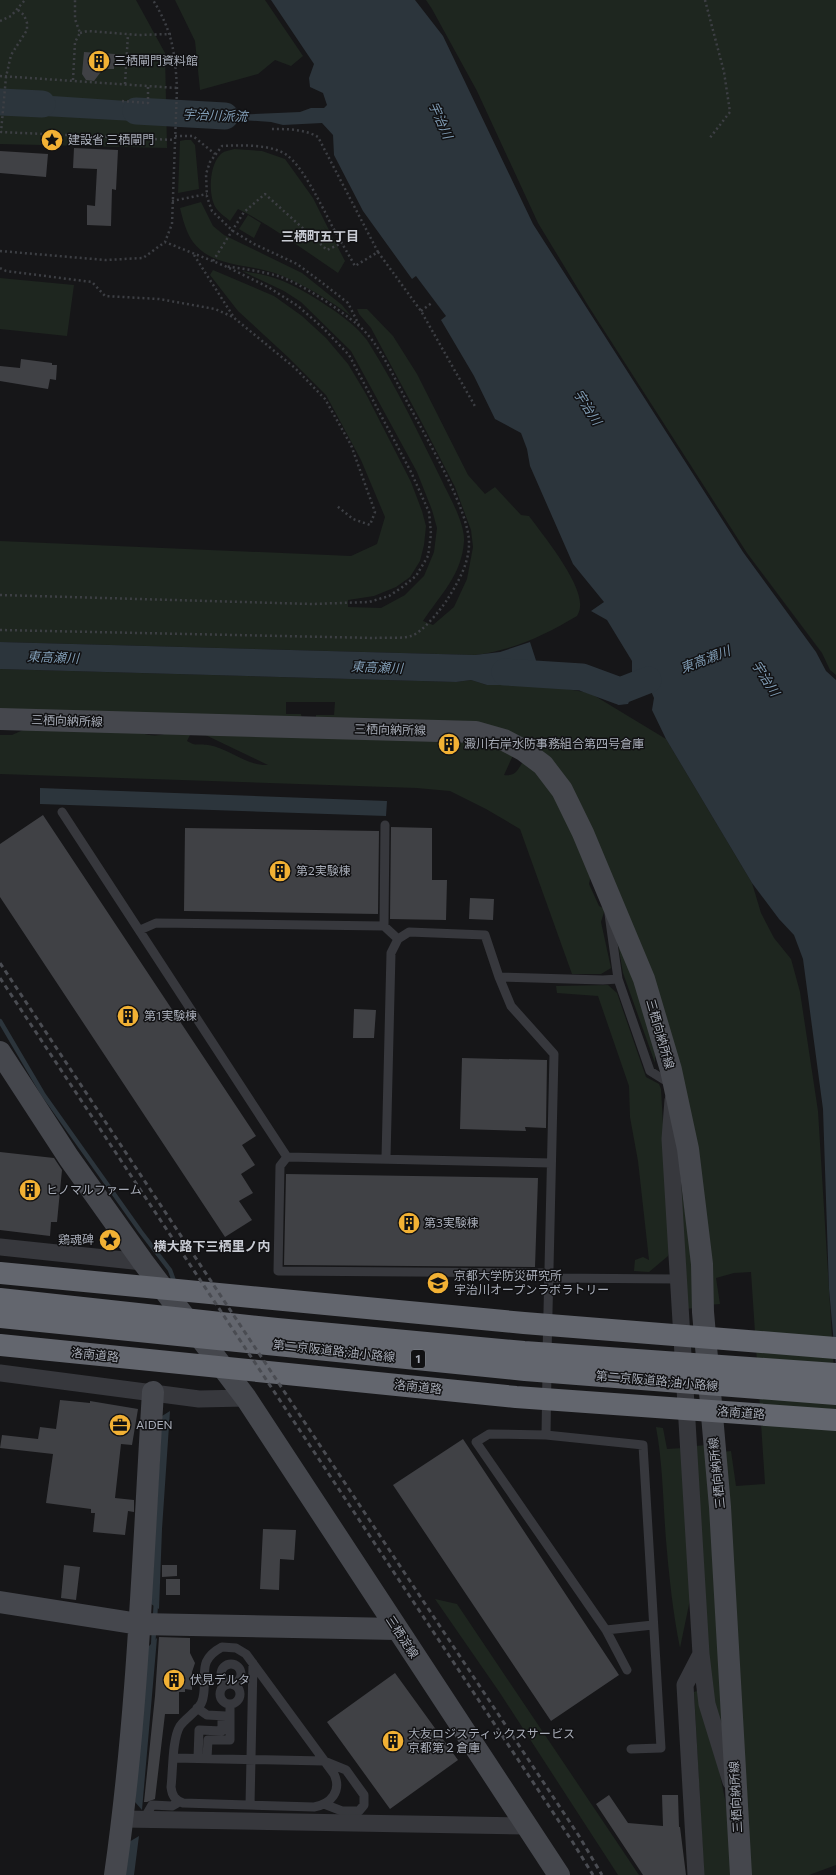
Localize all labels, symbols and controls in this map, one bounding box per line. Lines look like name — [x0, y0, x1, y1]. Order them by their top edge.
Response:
building icon: 三栖閘門資料館 — [86, 48, 112, 74]
place label: 三栖閘門資料館 — [114, 53, 198, 67]
water label: 宇治川 — [426, 99, 457, 143]
water label: 宇治川派流 — [182, 106, 250, 124]
place icon: 建設省 三栖閘門 — [39, 127, 65, 153]
place label: 建設省 三栖閘門 — [68, 132, 154, 146]
district label: 三栖町五丁目 — [281, 228, 359, 244]
water label: 宇治川 — [571, 386, 606, 429]
water label: 東高瀬川 — [678, 641, 734, 676]
water label: 東高瀬川 — [27, 648, 81, 666]
water label: 宇治川 — [749, 657, 784, 700]
water label: 東高瀬川 — [351, 658, 405, 676]
street label: 三栖向納所線 — [31, 712, 103, 728]
street label: 三栖向納所線 — [354, 721, 426, 737]
building icon: 澱川右岸水防事務組合第四号倉庫 — [436, 731, 462, 757]
place label: 澱川右岸水防事務組合第四号倉庫 — [464, 736, 644, 750]
building icon: 第2実験棟 — [267, 858, 293, 884]
place label: 第2実験棟 — [296, 863, 351, 877]
street label: 三栖向納所線 — [644, 997, 678, 1070]
building icon: 第1実験棟 — [115, 1003, 141, 1029]
place label: 第1実験棟 — [144, 1008, 197, 1022]
building icon: ヒノマルファーム — [17, 1177, 43, 1203]
place label: ヒノマルファーム — [46, 1182, 142, 1196]
building icon: 第3実験棟 — [396, 1210, 422, 1236]
place label: 第3実験棟 — [424, 1215, 479, 1229]
place icon: 鶏魂碑 — [97, 1227, 123, 1253]
place label: 鶏魂碑 — [58, 1232, 94, 1246]
district label: 横大路下三栖里ノ内 — [153, 1238, 271, 1254]
place label: 京都大学防災研究所 宇治川オープンラボラトリー — [454, 1268, 609, 1296]
school or university icon: 京都大学防災研究所 宇治川オープンラボラトリー — [425, 1270, 451, 1296]
street label: 第二京阪道路;油小路線 — [272, 1337, 396, 1364]
street label: 洛南道路 — [70, 1345, 120, 1363]
road number: 1 — [411, 1350, 425, 1368]
street label: 第二京阪道路;油小路線 — [595, 1368, 719, 1393]
street label: 洛南道路 — [393, 1377, 443, 1395]
street label: 洛南道路 — [717, 1403, 766, 1421]
office icon: AIDEN — [107, 1412, 133, 1438]
place label: AIDEN — [136, 1417, 173, 1431]
street label: 三栖向納所線 — [705, 1437, 727, 1510]
street label: 三栖淀線 — [384, 1613, 422, 1660]
building icon: 伏見デルタ — [161, 1667, 187, 1693]
place label: 伏見デルタ — [190, 1672, 250, 1686]
place label: 大友ロジスティックスサービス 京都第２倉庫 — [408, 1726, 575, 1754]
building icon: 大友ロジスティックスサービス 京都第２倉庫 — [380, 1728, 406, 1754]
street label: 三栖向納所線 — [726, 1761, 744, 1833]

